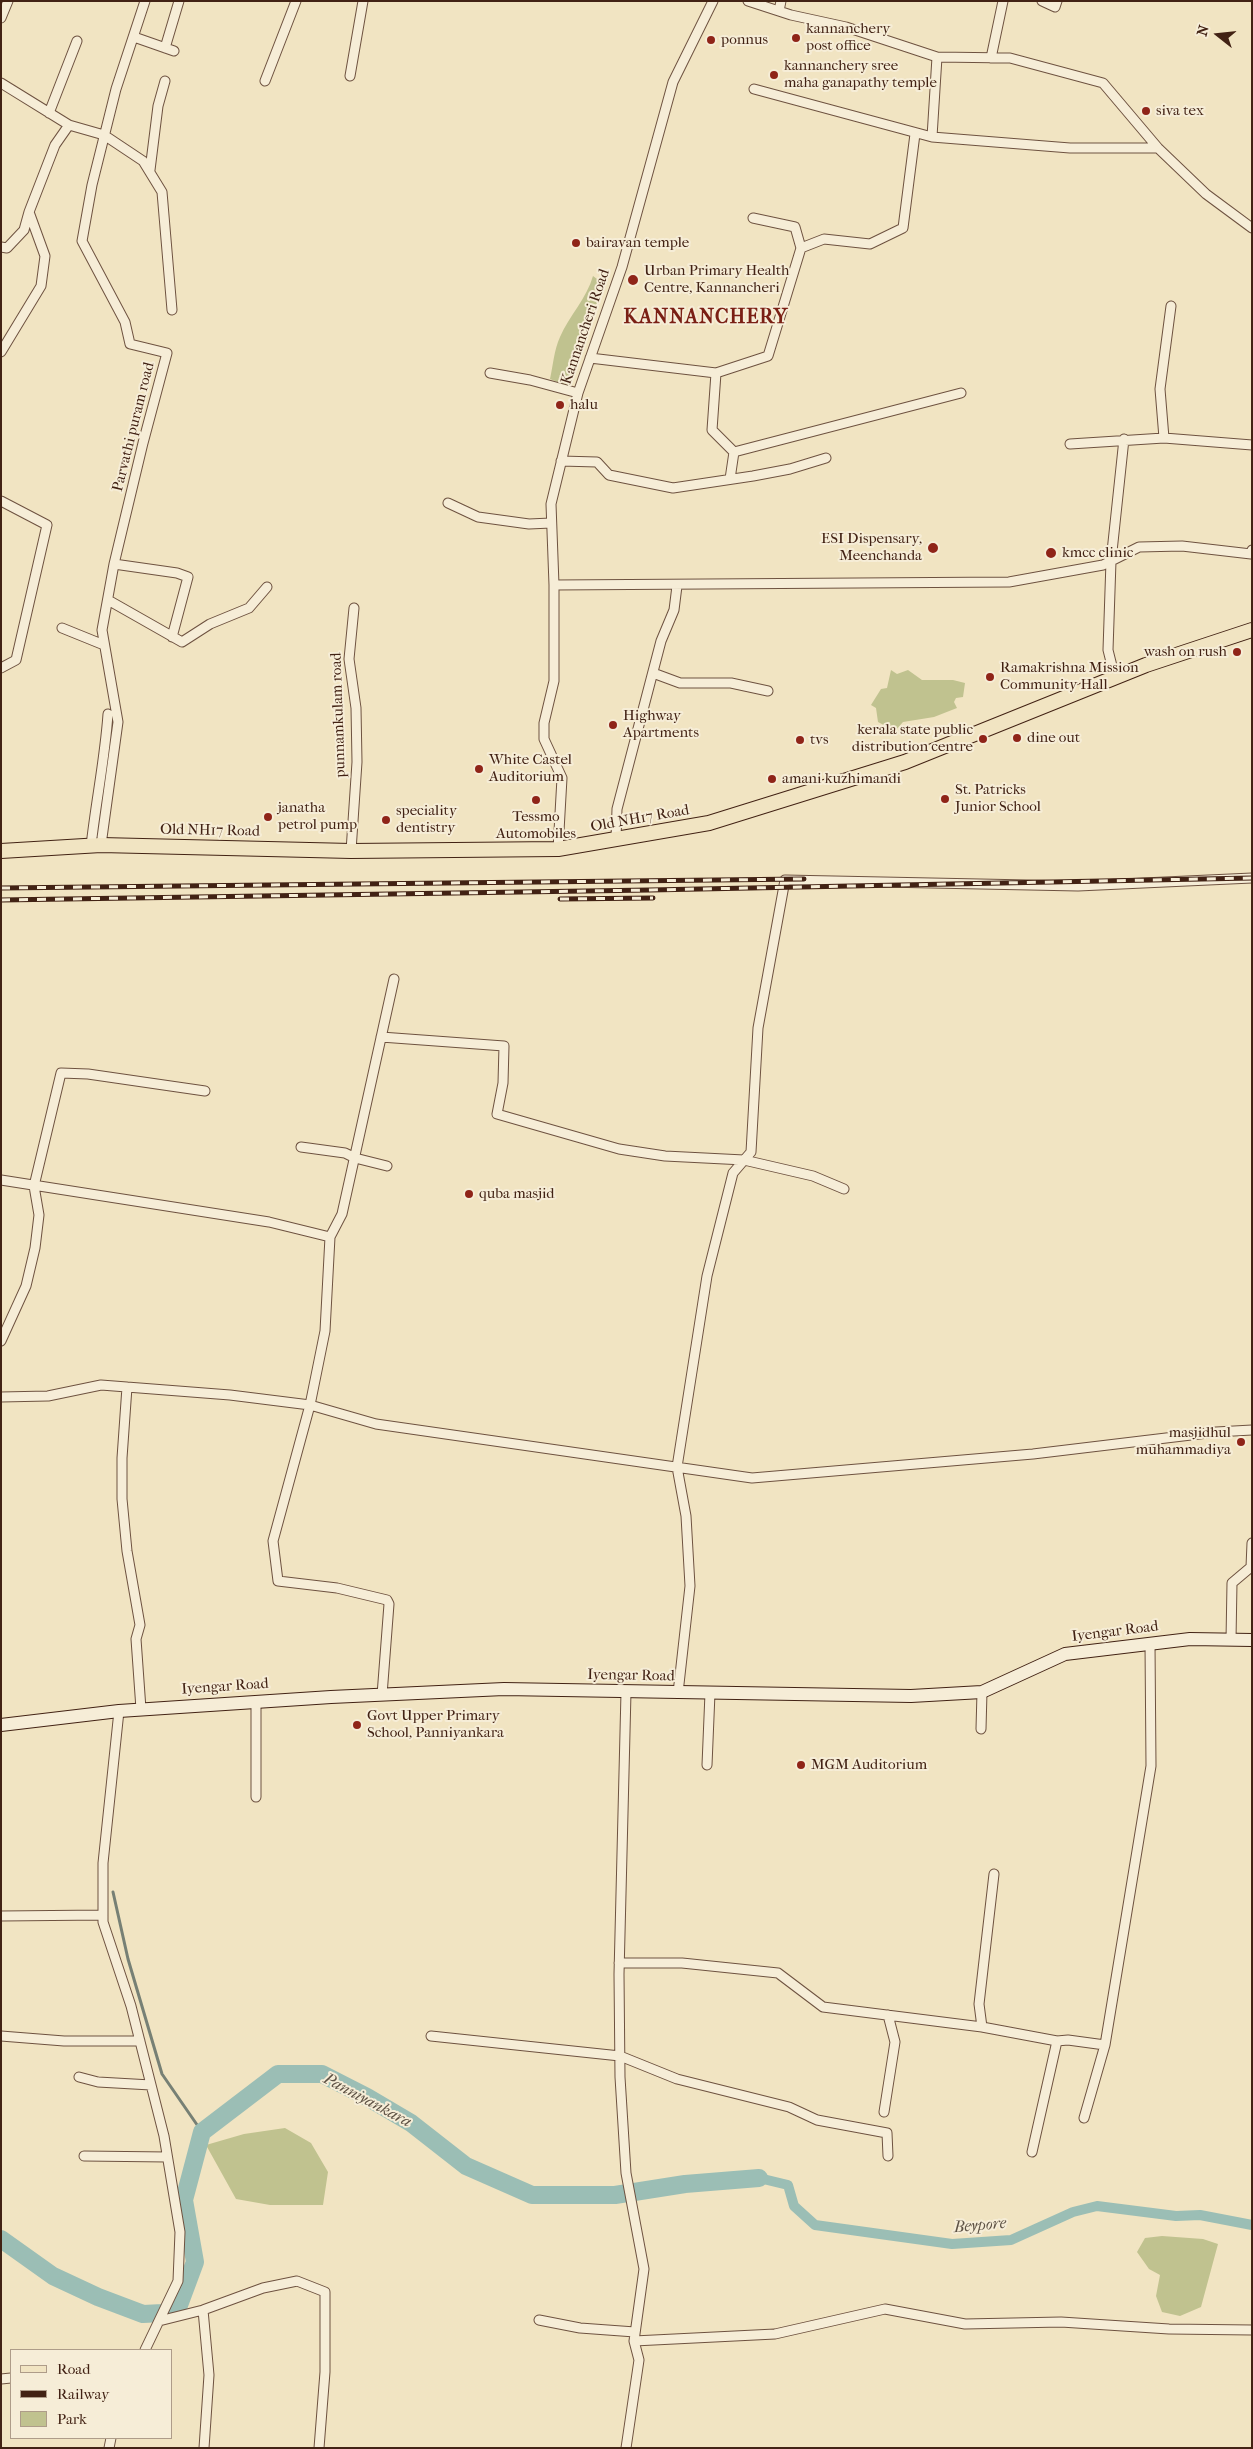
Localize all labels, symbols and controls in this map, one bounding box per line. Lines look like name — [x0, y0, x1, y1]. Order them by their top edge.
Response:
north arrow — [1193, 10, 1243, 60]
place label: kannanchery post office — [806, 20, 890, 55]
text: N — [1193, 23, 1213, 38]
place label: ponnus — [721, 31, 768, 49]
marker: kannanchery post office — [790, 32, 802, 44]
marker: ponnus — [705, 34, 717, 46]
place label: kannanchery sree maha ganapathy temple — [784, 57, 937, 92]
marker: kannanchery sree maha ganapathy temple — [768, 69, 780, 81]
place label: siva tex — [1156, 102, 1204, 120]
marker: siva tex — [1140, 105, 1152, 117]
place label: bairavan temple — [586, 234, 689, 252]
marker: bairavan temple — [570, 237, 582, 249]
place label: Urban Primary Health Centre, Kannancheri — [644, 262, 789, 297]
street label: Kannancheri Road — [558, 267, 614, 387]
marker: Urban Primary Health Centre, Kannancheri — [626, 273, 640, 287]
district label: KANNANCHERY — [622, 306, 790, 330]
street label: Parvathi puram road — [109, 361, 159, 493]
place label: halu — [570, 396, 598, 414]
marker: halu — [554, 399, 566, 411]
place label: ESI Dispensary, Meenchanda — [821, 530, 922, 565]
marker: ESI Dispensary, Meenchanda — [926, 541, 940, 555]
place label: kmcc clinic — [1062, 544, 1133, 562]
marker: kmcc clinic — [1044, 546, 1058, 560]
place label: wash on rush — [1144, 643, 1227, 661]
marker: wash on rush — [1231, 646, 1243, 658]
street label: punnamkulam road — [328, 652, 350, 778]
place label: Ramakrishna Mission Community Hall — [1000, 659, 1139, 694]
marker: Ramakrishna Mission Community Hall — [984, 671, 996, 683]
place label: Highway Apartments — [623, 707, 699, 742]
marker: Highway Apartments — [607, 719, 619, 731]
place label: kerala state public distribution centre — [852, 721, 973, 756]
place label: dine out — [1027, 729, 1080, 747]
place label: tvs — [810, 731, 828, 749]
marker: dine out — [1011, 732, 1023, 744]
marker: kerala state public distribution centre — [977, 733, 989, 745]
marker: tvs — [794, 734, 806, 746]
place label: White Castel Auditorium — [489, 751, 572, 786]
marker: White Castel Auditorium — [473, 763, 485, 775]
place label: amani kuzhimandi — [782, 770, 901, 788]
marker: amani kuzhimandi — [766, 773, 778, 785]
place label: St. Patricks Junior School — [955, 781, 1041, 816]
marker: St. Patricks Junior School — [939, 793, 951, 805]
marker: Tessmo Automobiles — [530, 794, 542, 806]
place label: janatha petrol pump — [278, 799, 357, 834]
street label: Old NH17 Road — [589, 801, 691, 837]
place label: speciality dentistry — [396, 802, 457, 837]
place label: Tessmo Automobiles — [496, 808, 576, 843]
marker: janatha petrol pump — [262, 811, 274, 823]
marker: speciality dentistry — [380, 814, 392, 826]
street label: Old NH17 Road — [160, 821, 260, 841]
place label: quba masjid — [479, 1185, 554, 1203]
marker: quba masjid — [463, 1188, 475, 1200]
place label: masjidhul muhammadiya — [1136, 1424, 1231, 1459]
marker: masjidhul muhammadiya — [1235, 1436, 1247, 1448]
street label: Iyengar Road — [1071, 1618, 1159, 1646]
street label: Iyengar Road — [587, 1666, 675, 1686]
street label: Iyengar Road — [181, 1675, 269, 1699]
place label: Govt Upper Primary School, Panniyankara — [367, 1707, 504, 1742]
marker: Govt Upper Primary School, Panniyankara — [351, 1719, 363, 1731]
place label: MGM Auditorium — [811, 1756, 927, 1774]
marker: MGM Auditorium — [795, 1759, 807, 1771]
water label: Panniyankara — [320, 2070, 414, 2132]
water label: Beypore — [953, 2214, 1007, 2238]
legend — [10, 2349, 172, 2439]
text: Road — [57, 2360, 90, 2378]
text: Railway — [57, 2385, 109, 2403]
text: Park — [57, 2410, 87, 2428]

